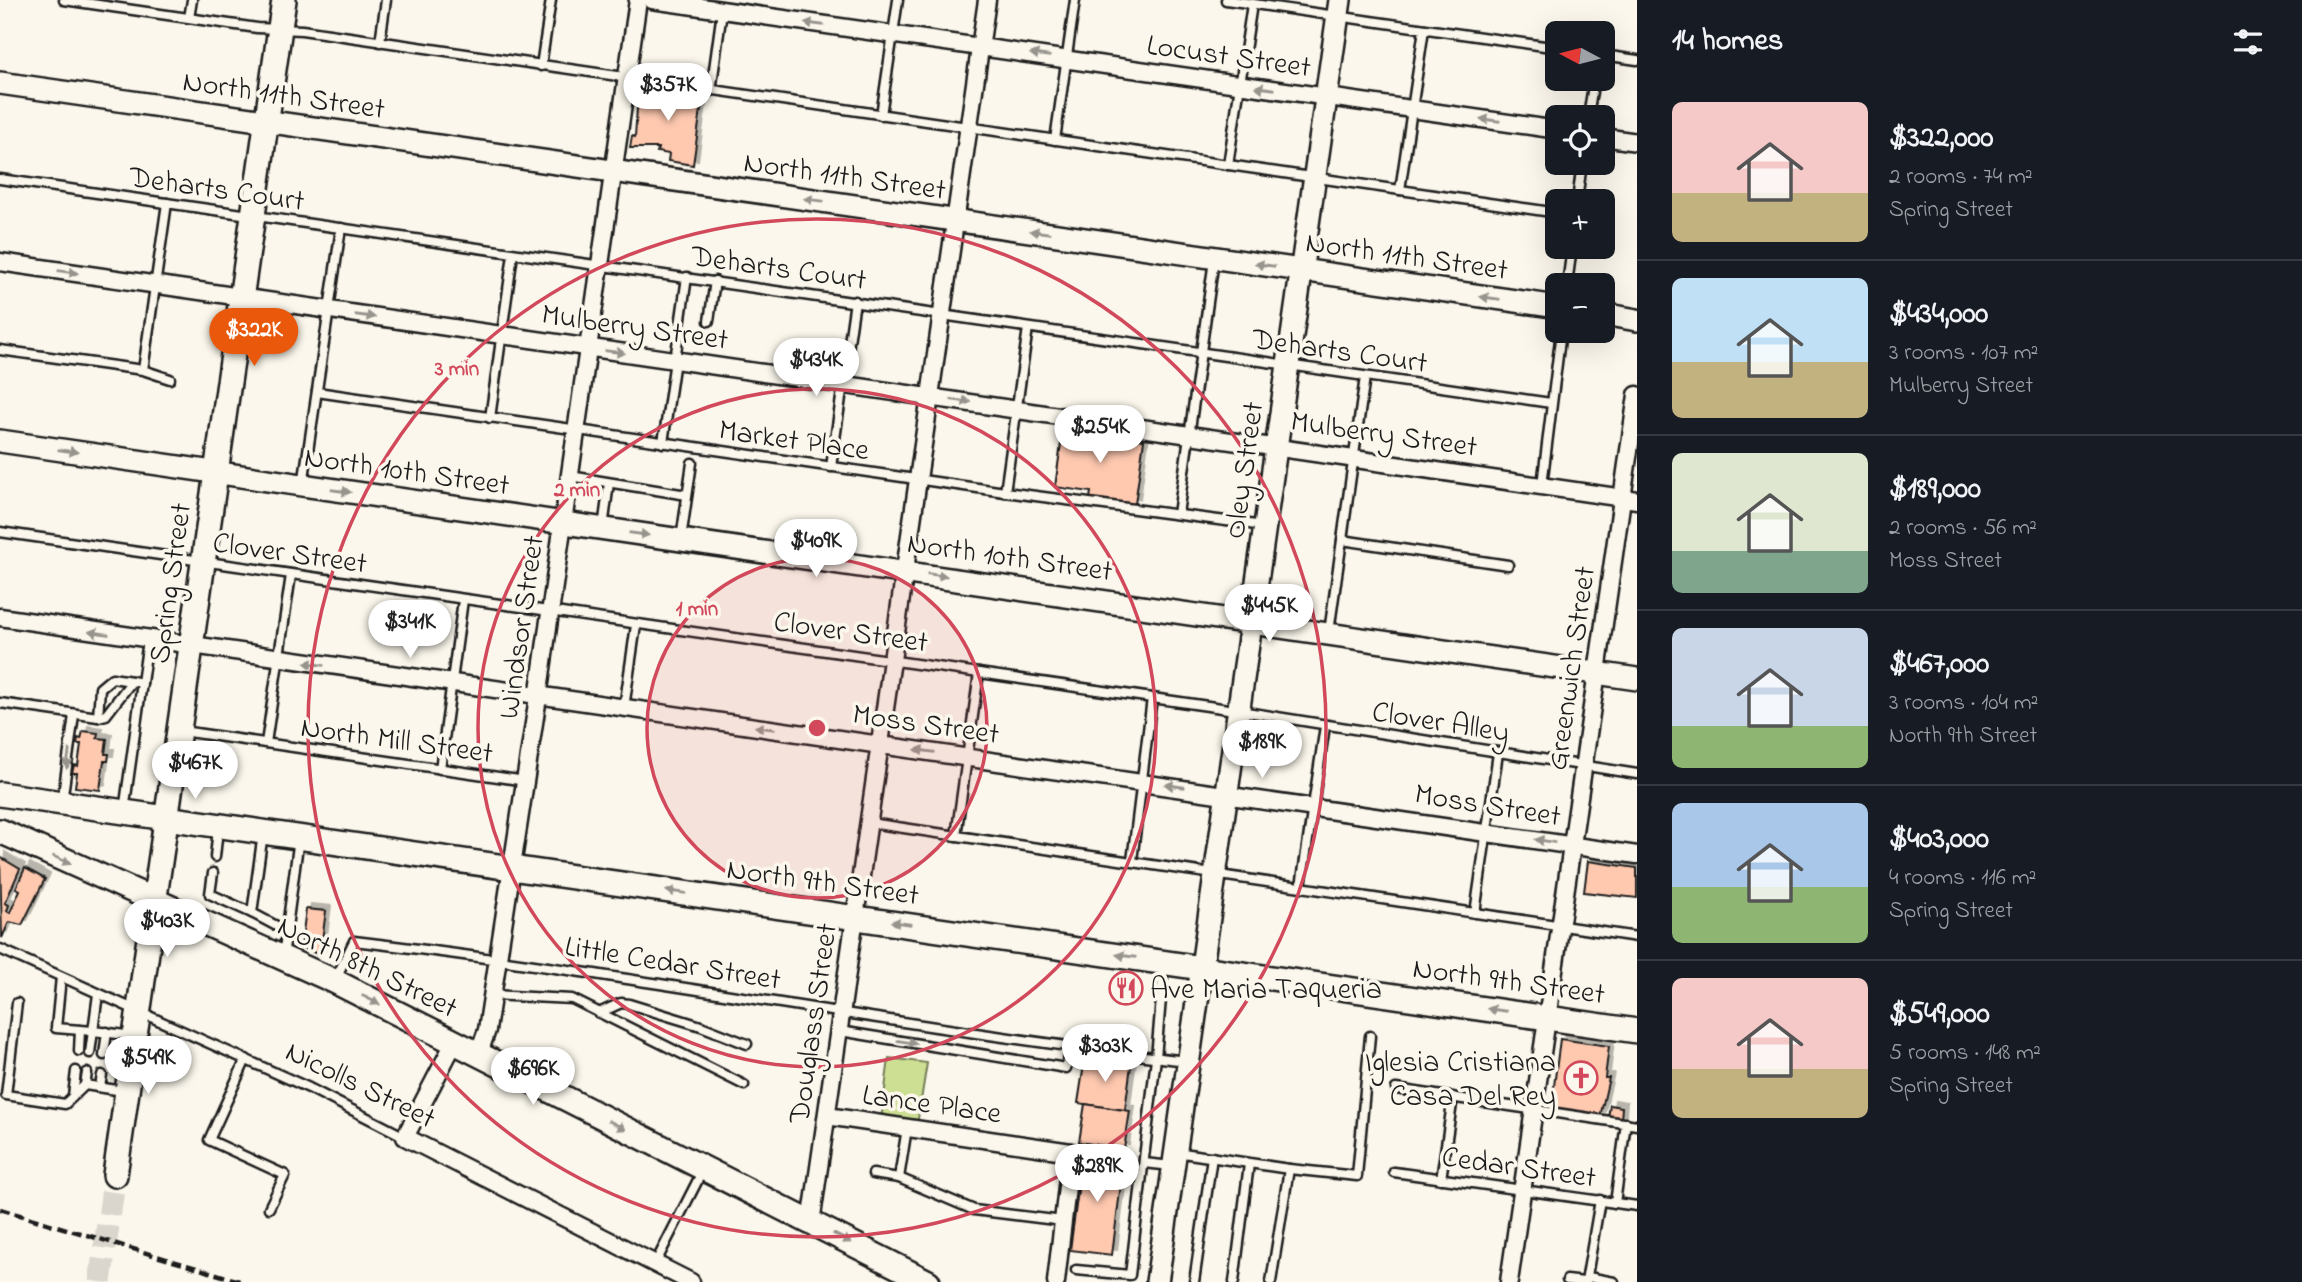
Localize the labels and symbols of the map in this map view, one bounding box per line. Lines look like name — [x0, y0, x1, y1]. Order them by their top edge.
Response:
one-way arrow — [803, 18, 825, 29]
north arrow — [1545, 21, 1615, 91]
street label: Locust Street — [1144, 25, 1314, 91]
one-way arrow — [1029, 49, 1051, 60]
street label: North 11th Street — [180, 61, 387, 133]
pin: $357K — [619, 64, 717, 123]
one-way arrow — [1254, 82, 1276, 93]
one-way arrow — [1479, 115, 1501, 126]
street label: North 11th Street — [741, 142, 948, 214]
street label: Deharts Court — [125, 157, 307, 225]
one-way arrow — [803, 195, 825, 206]
street label: North 11th Street — [1303, 222, 1510, 294]
one-way arrow — [1029, 227, 1051, 238]
street label: Deharts Court — [687, 236, 869, 304]
one-way arrow — [1254, 259, 1276, 270]
one-way arrow — [57, 267, 79, 278]
one-way arrow — [1479, 292, 1501, 303]
street label: Mulberry Street — [538, 294, 731, 364]
pin: $322K — [205, 308, 303, 368]
one-way arrow — [355, 310, 377, 321]
street label: Deharts Court — [1248, 319, 1430, 387]
pin: $434K — [767, 338, 865, 398]
one-way arrow — [604, 346, 626, 357]
text: 3 min — [434, 355, 479, 385]
one-way arrow — [950, 395, 972, 406]
street label: Oley Street — [1215, 399, 1277, 542]
street label: Mulberry Street — [1287, 401, 1480, 471]
pin: $254K — [1051, 406, 1149, 465]
street label: Market Place — [716, 410, 872, 474]
street label: North 10th Street — [301, 437, 512, 509]
one-way arrow — [57, 446, 79, 457]
text: 2 min — [553, 476, 600, 506]
one-way arrow — [330, 485, 352, 496]
street label: Spring Street — [139, 500, 205, 667]
pin: $409K — [767, 520, 865, 579]
street label: Clover Street — [210, 522, 370, 588]
street label: North 10th Street — [904, 523, 1115, 595]
one-way arrow — [628, 528, 650, 539]
street label: Windsor Street — [488, 533, 558, 722]
street label: Greenwich Street — [1537, 564, 1609, 773]
one-way arrow — [926, 570, 948, 581]
pin: $445K — [1220, 584, 1318, 644]
text: 1 min — [676, 595, 718, 625]
pin: $341K — [361, 600, 459, 660]
street label: Clover Street — [771, 601, 931, 667]
one-way arrow — [88, 627, 110, 638]
one-way arrow — [303, 658, 325, 669]
street label: Clover Alley — [1369, 691, 1512, 757]
street label: Moss Street — [850, 694, 1002, 758]
street label: North Mill Street — [298, 707, 496, 777]
centre of rings — [805, 716, 829, 740]
pin: $189K — [1213, 720, 1311, 780]
one-way arrow — [754, 722, 776, 733]
pin: $467K — [146, 742, 244, 801]
one-way arrow — [914, 745, 936, 756]
one-way arrow — [62, 748, 73, 770]
street label: Moss Street — [1411, 774, 1564, 840]
one-way arrow — [1164, 781, 1186, 792]
one-way arrow — [1534, 836, 1556, 847]
street label: North 9th Street — [724, 849, 921, 919]
one-way arrow — [52, 854, 72, 866]
one-way arrow — [665, 886, 687, 897]
pin: $403K — [118, 900, 216, 959]
street label: North 8th Street — [269, 906, 464, 1031]
one-way arrow — [890, 918, 912, 929]
street label: Douglass Street — [779, 920, 851, 1127]
street label: Little Cedar Street — [561, 926, 784, 1004]
street label: North 9th Street — [1410, 948, 1607, 1018]
one-way arrow — [1115, 950, 1137, 961]
restaurant icon: Ave Maria Taqueria — [1107, 969, 1145, 1007]
place label: Ave Maria Taqueria — [1150, 969, 1382, 1013]
one-way arrow — [361, 994, 381, 1005]
one-way arrow — [1486, 1004, 1508, 1015]
pin: $303K — [1056, 1024, 1154, 1084]
street label: Nicolls Street — [277, 1031, 442, 1142]
pin: $549K — [99, 1036, 197, 1096]
one-way arrow — [896, 1037, 918, 1048]
place label: Iglesia Cristiana Casa Del Rey — [1365, 1042, 1556, 1120]
pin: $696K — [484, 1048, 582, 1107]
church icon: Iglesia Cristiana Casa Del Rey — [1562, 1059, 1600, 1097]
street label: Lance Place — [859, 1074, 1004, 1138]
one-way arrow — [607, 1119, 627, 1130]
street label: Cedar Street — [1439, 1136, 1599, 1202]
pin: $289K — [1048, 1144, 1146, 1204]
one-way arrow — [832, 1233, 852, 1244]

